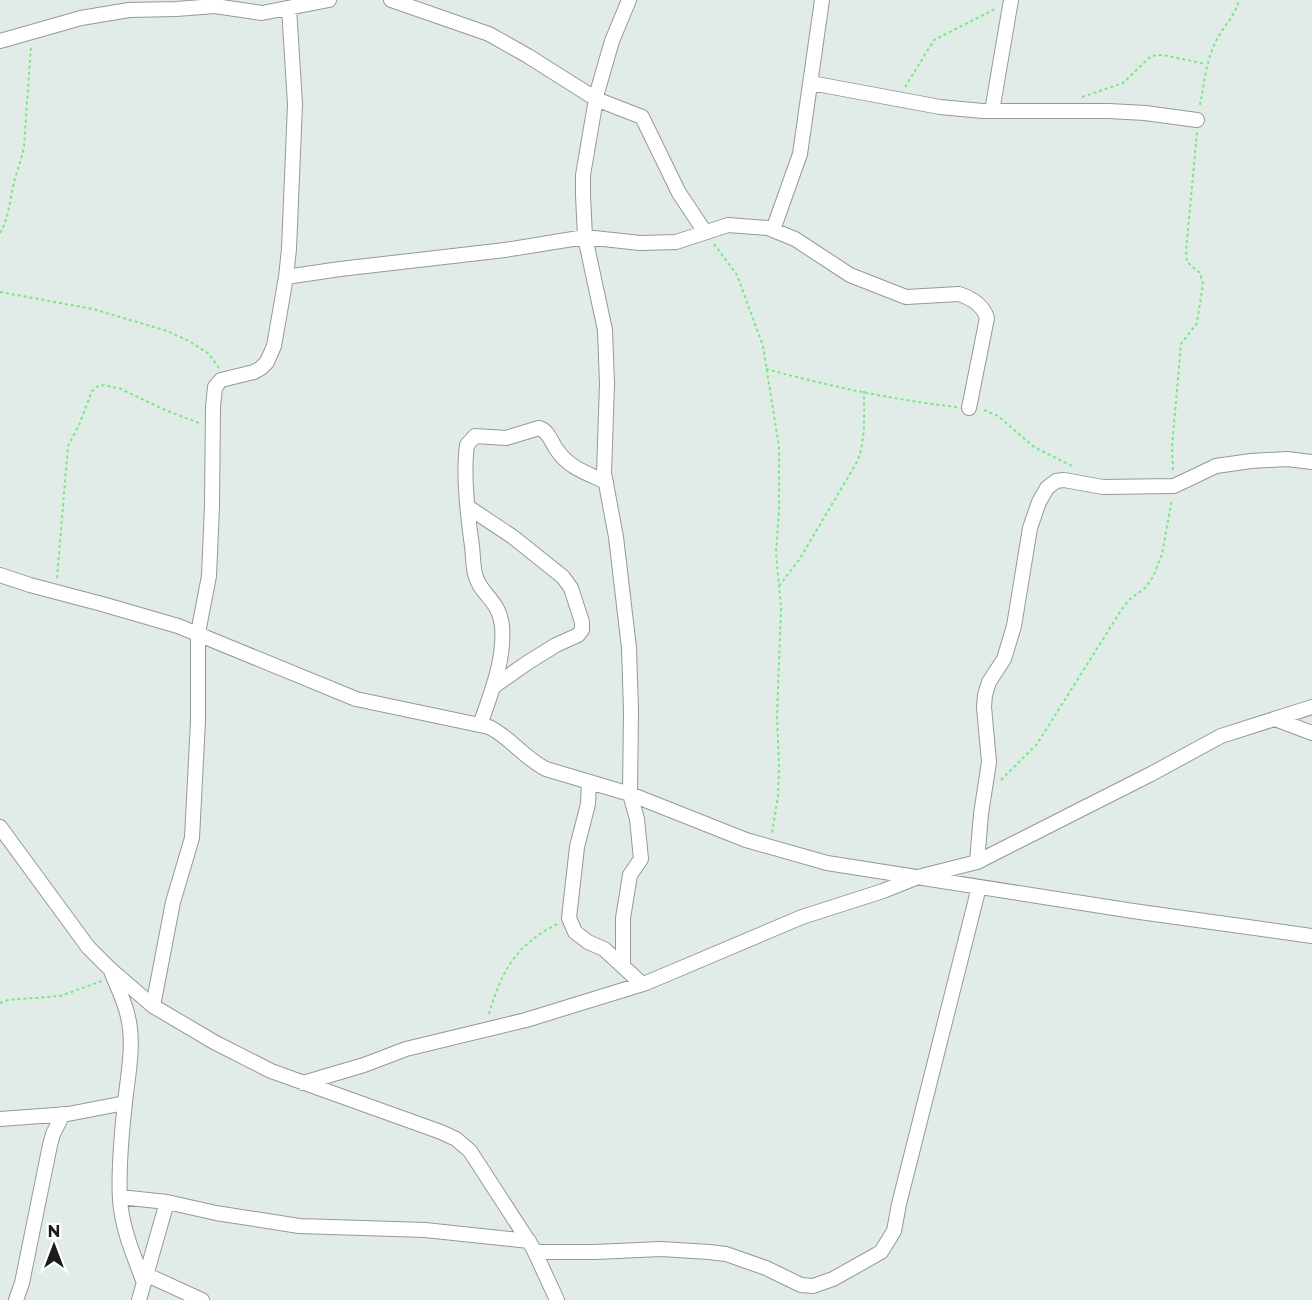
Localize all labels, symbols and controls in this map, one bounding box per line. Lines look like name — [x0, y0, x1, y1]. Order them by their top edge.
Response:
north arrow — [24, 1216, 84, 1276]
text: N — [48, 1222, 60, 1241]

